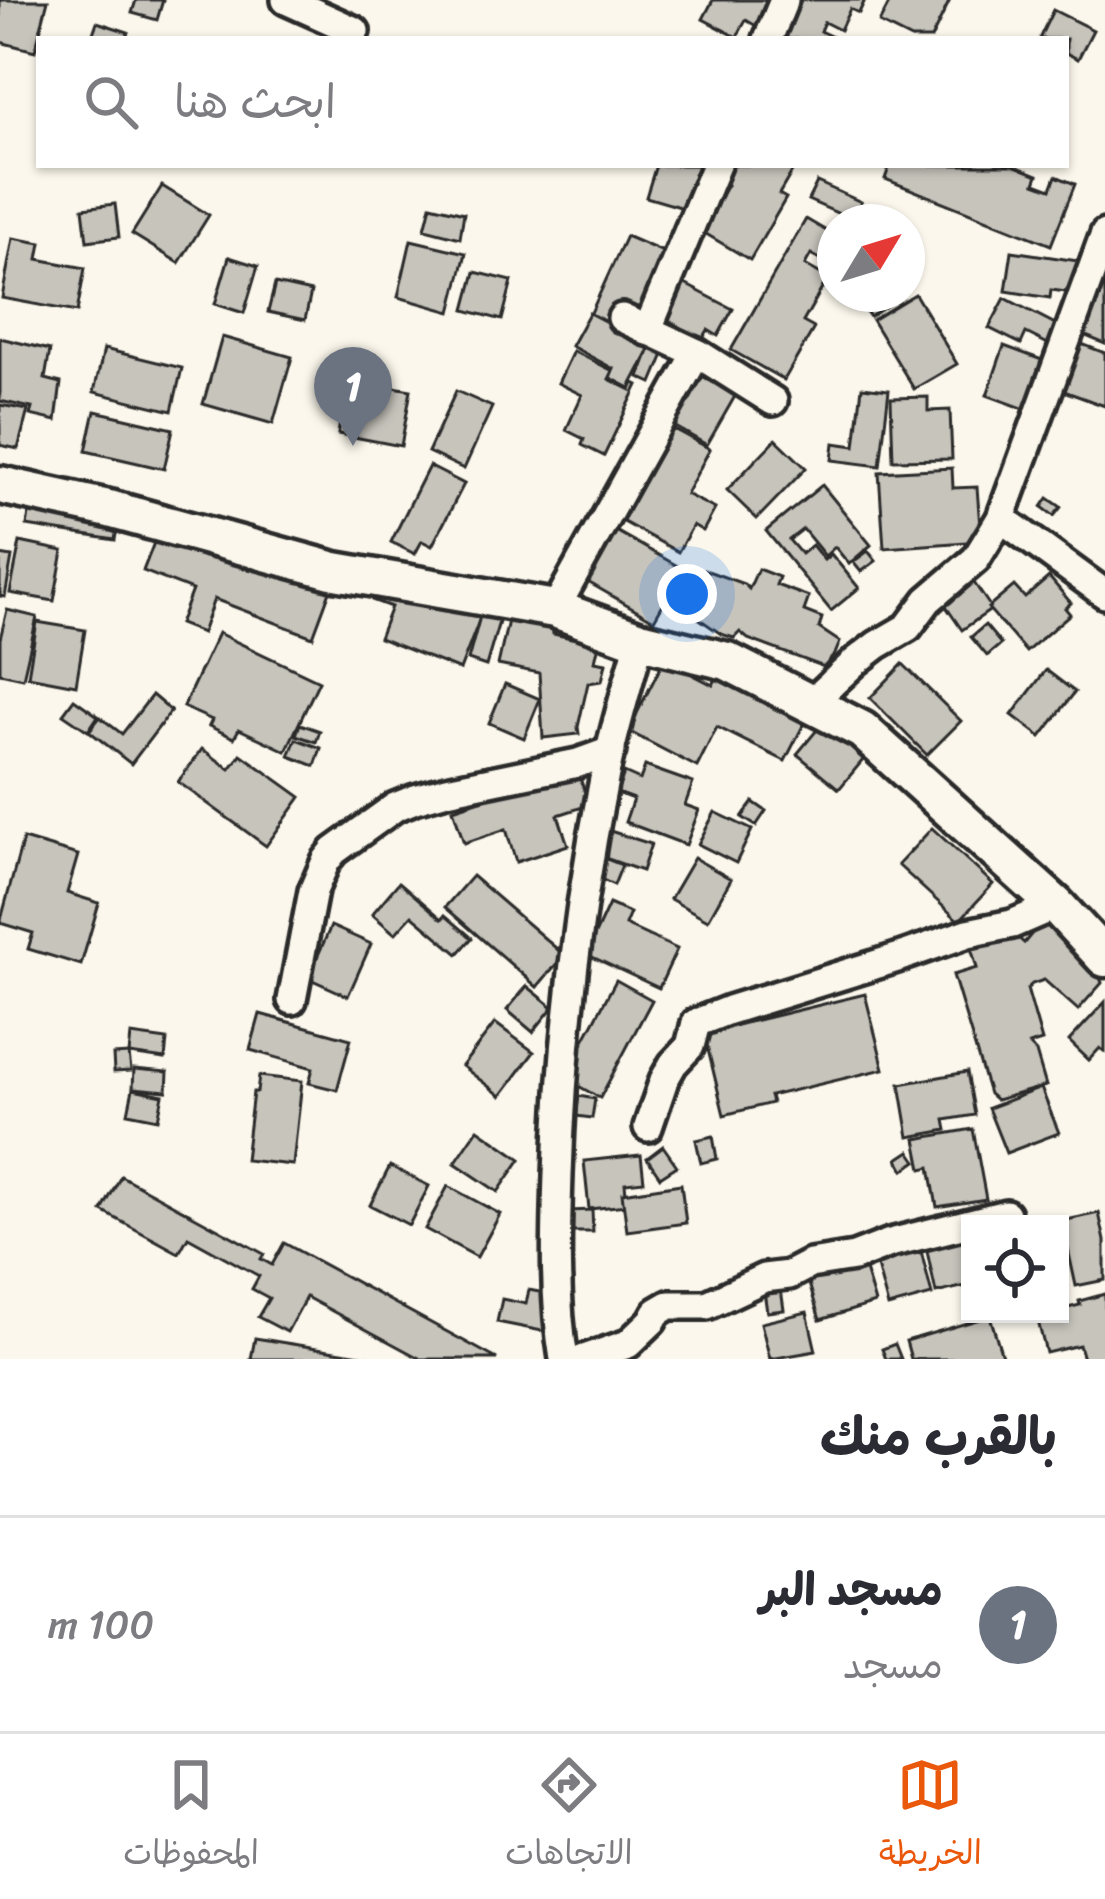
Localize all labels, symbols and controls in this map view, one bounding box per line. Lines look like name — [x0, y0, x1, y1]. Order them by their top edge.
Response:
search box — [36, 36, 1069, 168]
text: ابحث هنا — [174, 62, 336, 142]
icon: search — [78, 69, 144, 135]
north arrow — [817, 204, 925, 312]
pin: 1 — [314, 347, 392, 446]
your location — [657, 564, 717, 624]
map controls — [961, 1215, 1069, 1323]
button: locate — [961, 1215, 1069, 1323]
text: بالقرب منك — [820, 1392, 1057, 1482]
text: مسجد البر — [760, 1550, 943, 1630]
text: 100 m — [48, 1590, 154, 1659]
text: 1 — [1010, 1590, 1026, 1659]
text: مسجد — [843, 1630, 943, 1699]
tab: المحفوظات — [123, 1752, 259, 1882]
tab: الاتجاهات — [505, 1752, 633, 1882]
tab: الخريطة — [879, 1752, 982, 1882]

